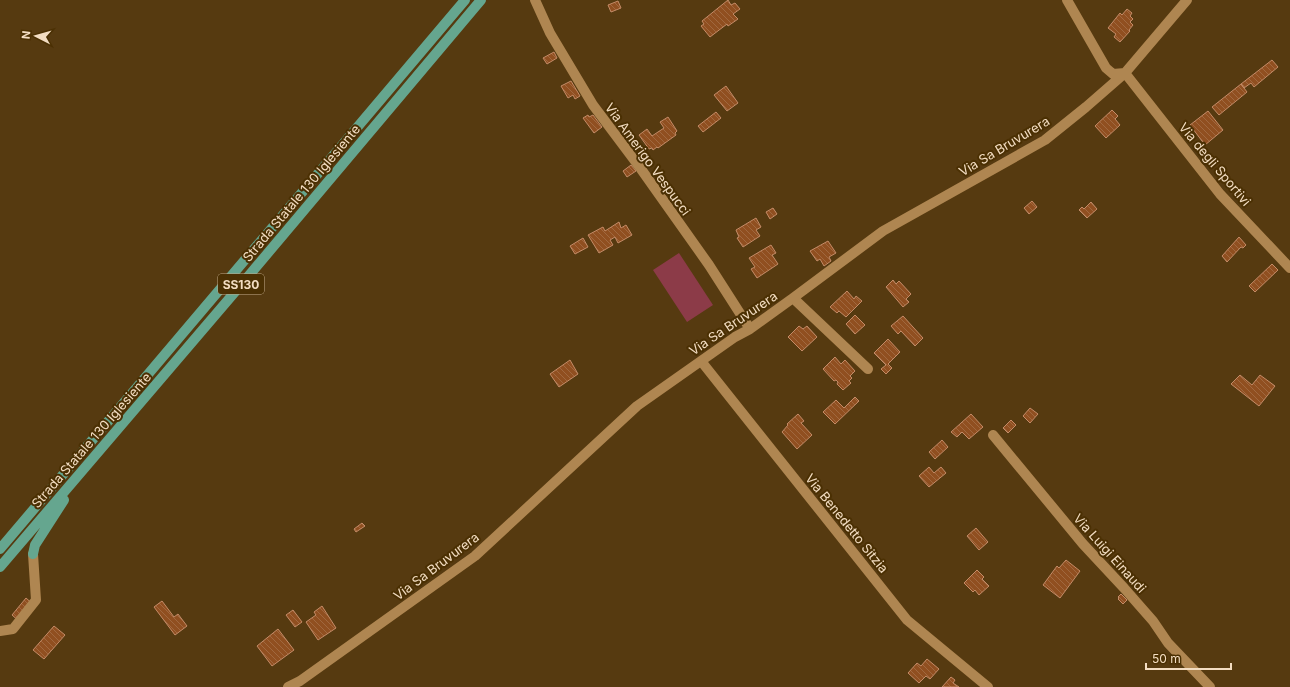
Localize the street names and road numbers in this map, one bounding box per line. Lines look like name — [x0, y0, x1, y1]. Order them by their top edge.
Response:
street label: Via Amerigo Vespucci — [602, 100, 694, 218]
street label: Via Sa Bruvurera — [956, 113, 1052, 179]
street label: Via degli Sportivi — [1176, 119, 1254, 209]
street label: Strada Statale 130 Iglesiente — [239, 121, 363, 265]
road number: SS130 — [218, 274, 264, 294]
street label: Via Sa Bruvurera — [686, 288, 780, 358]
street label: Strada Statale 130 Iglesiente — [28, 369, 154, 511]
street label: Via Benedetto Sitzia — [802, 470, 892, 576]
street label: Via Luigi Einaudi — [1070, 510, 1150, 596]
street label: Via Sa Bruvurera — [390, 529, 482, 603]

